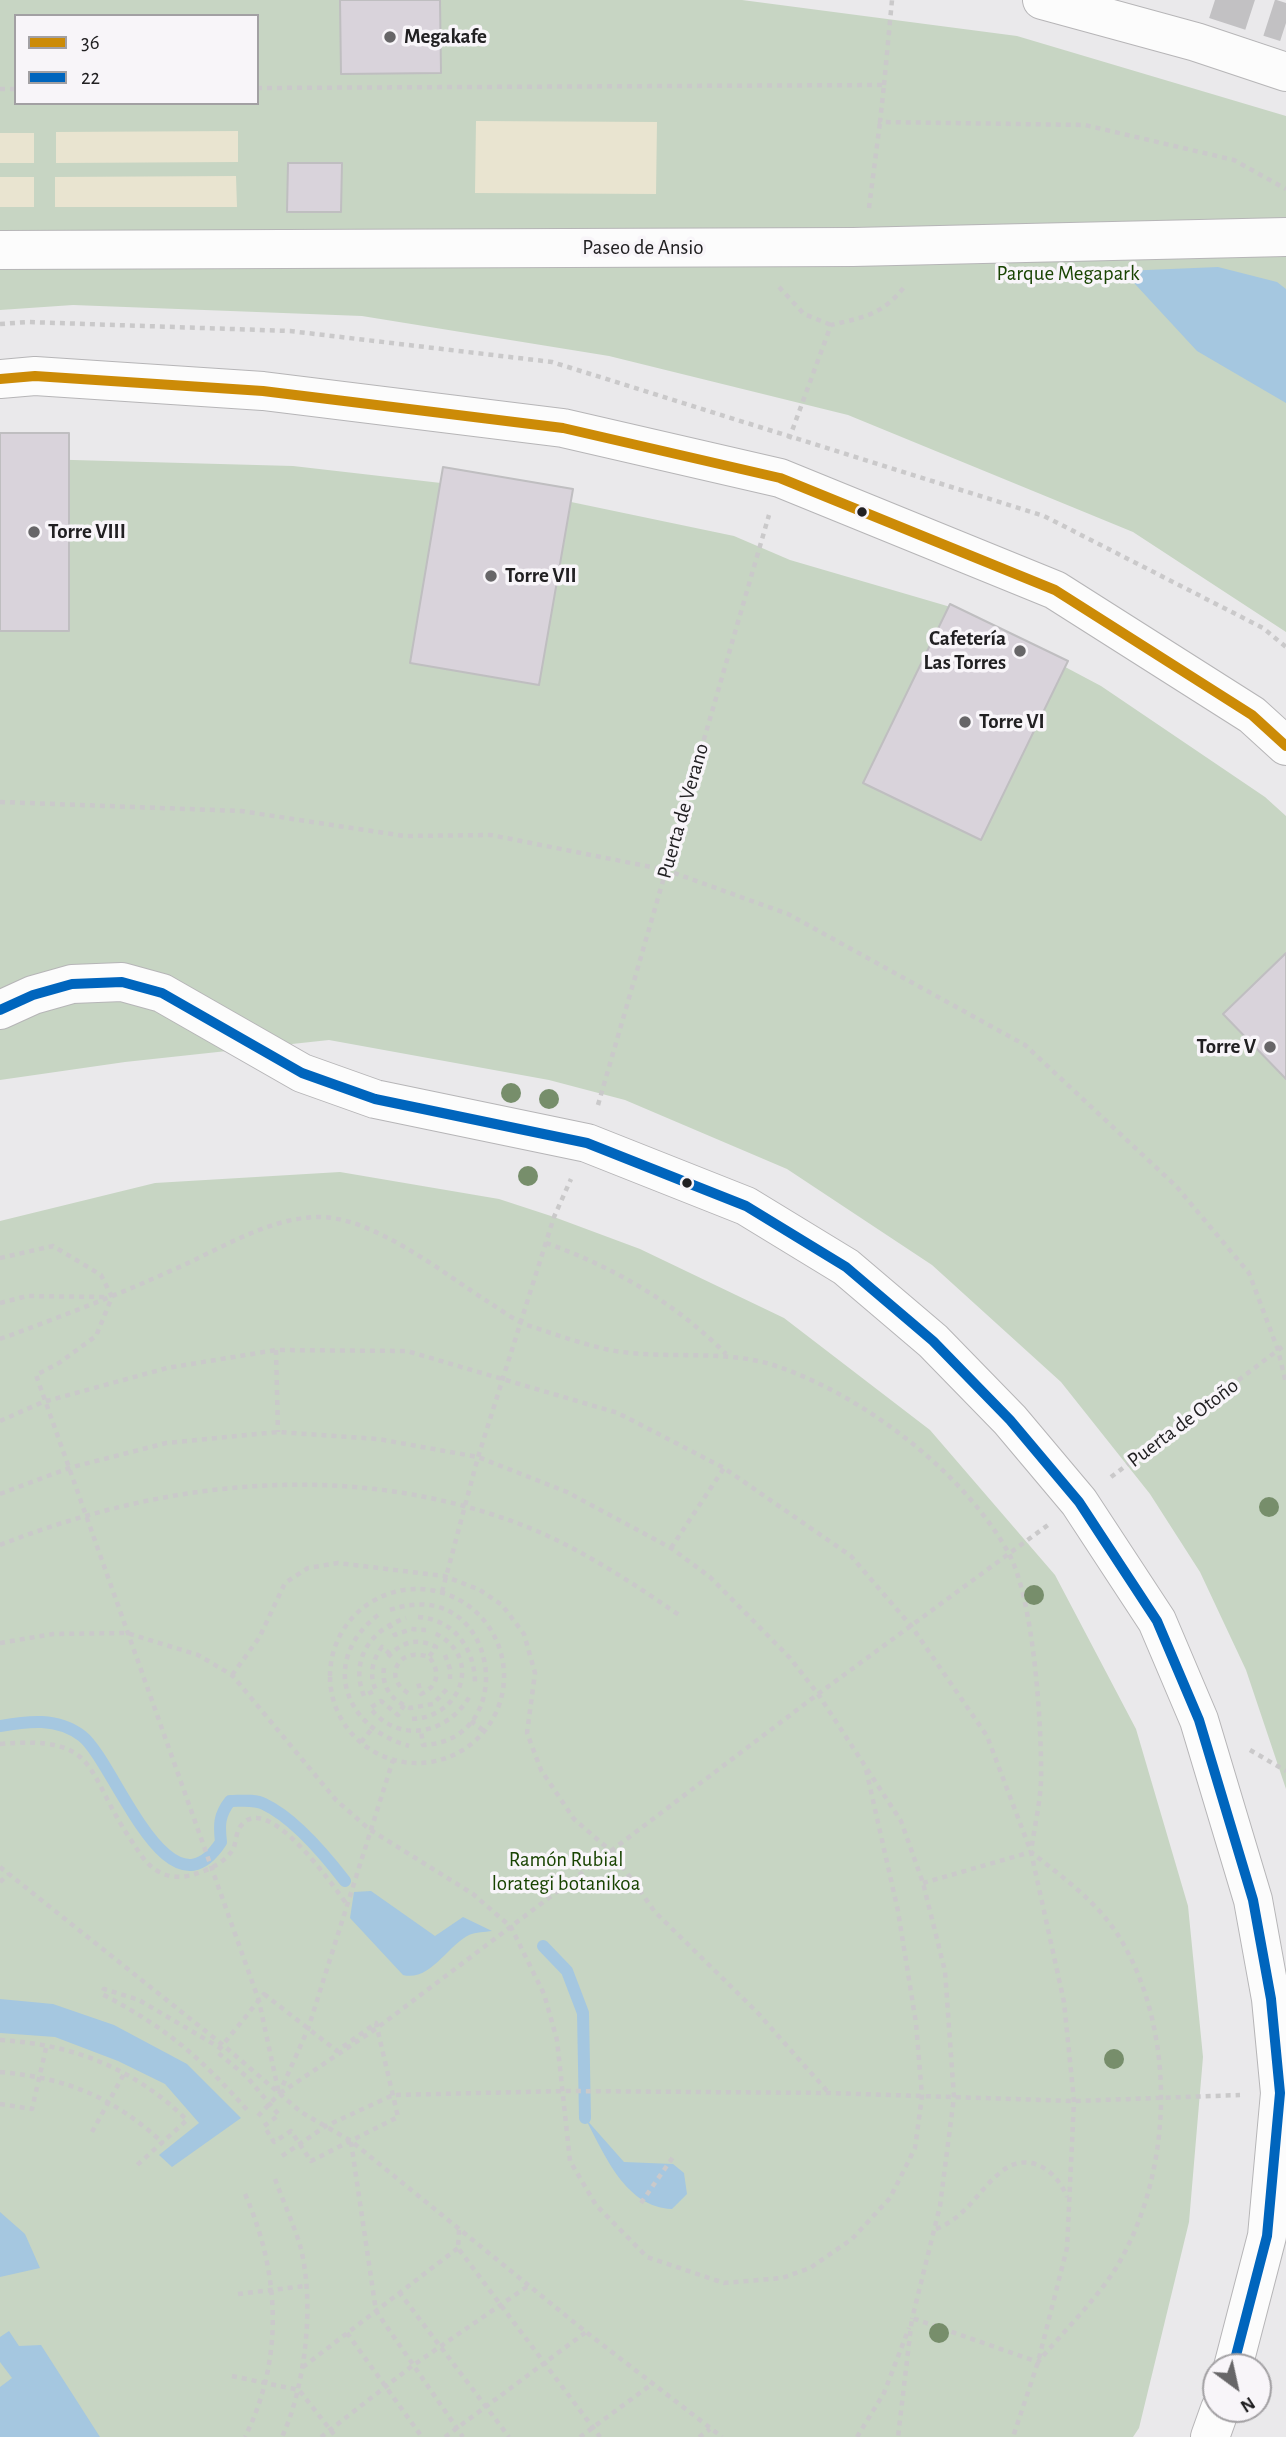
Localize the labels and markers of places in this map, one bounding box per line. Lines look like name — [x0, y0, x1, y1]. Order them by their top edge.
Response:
place label: Megakafe — [404, 24, 487, 50]
marker: Megakafe — [382, 29, 398, 45]
unlabelled marker — [855, 505, 869, 519]
place label: Torre VIII — [48, 519, 126, 545]
marker: Torre VIII — [26, 524, 42, 540]
place label: Torre VII — [505, 563, 577, 589]
marker: Torre VII — [483, 568, 499, 584]
place label: Cafetería Las Torres — [923, 626, 1006, 676]
marker: Cafetería Las Torres — [1012, 643, 1028, 659]
place label: Torre VI — [979, 709, 1045, 735]
marker: Torre VI — [957, 714, 973, 730]
place label: Torre V — [1196, 1034, 1256, 1060]
marker: Torre V — [1262, 1039, 1278, 1055]
unlabelled marker — [680, 1176, 694, 1190]

